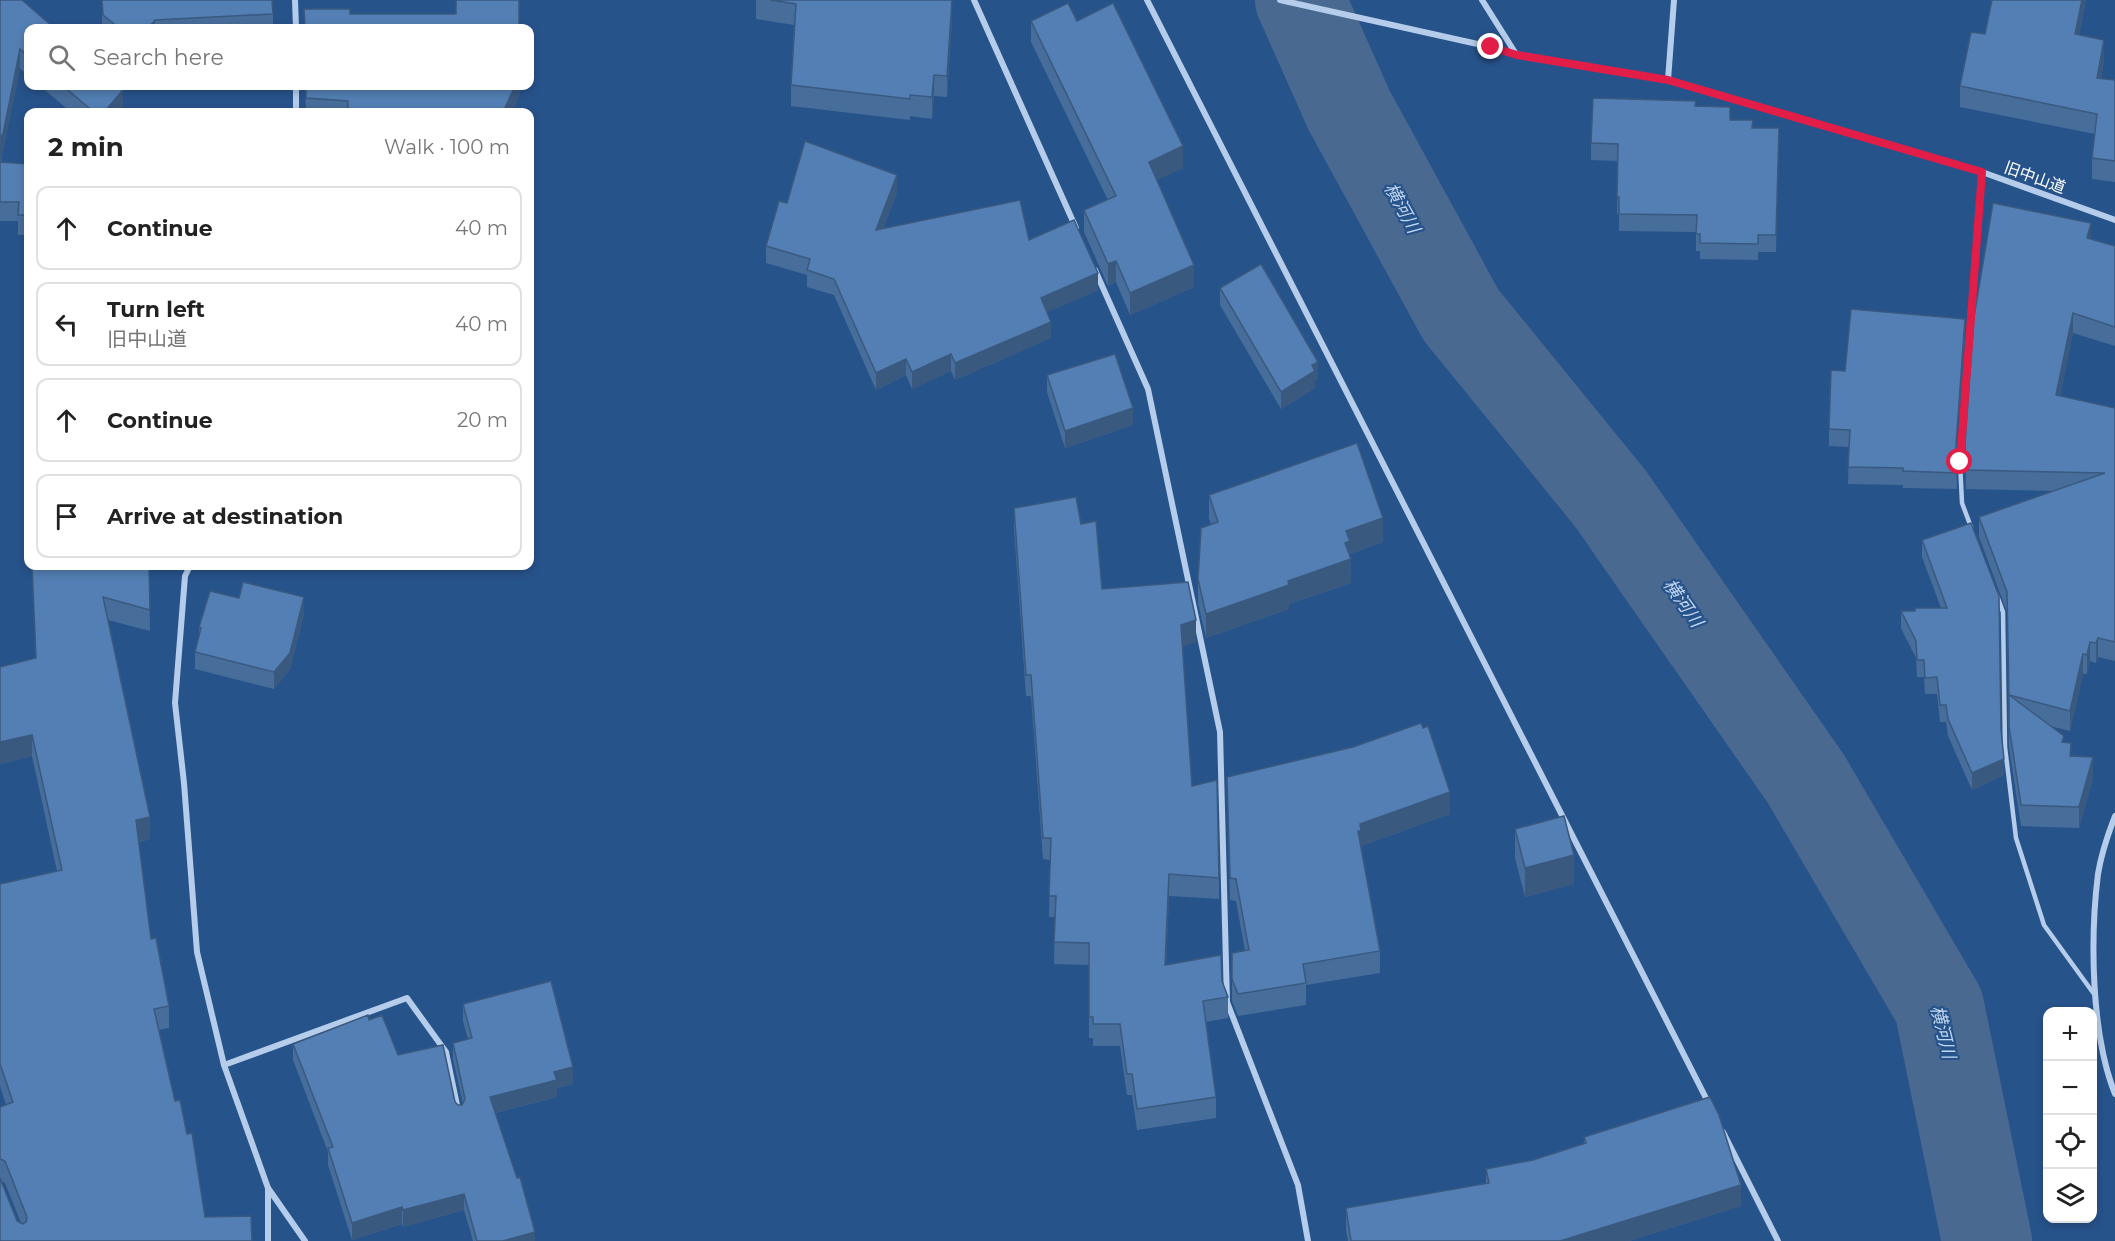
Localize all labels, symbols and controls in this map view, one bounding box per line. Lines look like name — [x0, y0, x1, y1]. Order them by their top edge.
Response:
search box — [24, 24, 534, 90]
route end — [1477, 33, 1503, 59]
icon: search — [45, 41, 78, 74]
text: Search here — [93, 44, 224, 71]
text: 2 min — [48, 131, 124, 163]
text: Walk · 100 m — [384, 135, 510, 159]
street label: 旧中山道 — [2002, 158, 2068, 197]
water label: 横河川 — [1379, 179, 1426, 239]
icon: ahead — [50, 212, 83, 245]
text: Continue — [107, 215, 213, 242]
text: 40 m — [455, 216, 508, 240]
text: Turn left — [107, 296, 205, 323]
icon: left — [50, 308, 83, 341]
text: 40 m — [455, 312, 508, 336]
text: 旧中山道 — [107, 327, 187, 351]
icon: ahead — [50, 404, 83, 437]
text: Continue — [107, 407, 213, 434]
text: 20 m — [457, 408, 508, 432]
route start — [1946, 448, 1972, 474]
icon: arrive — [50, 500, 83, 533]
text: Arrive at destination — [107, 503, 343, 530]
water label: 横河川 — [1659, 575, 1709, 633]
water label: 横河川 — [1926, 1003, 1961, 1063]
map controls — [2043, 1007, 2097, 1223]
button: + — [2043, 1007, 2097, 1061]
button: − — [2043, 1061, 2097, 1115]
button: locate — [2043, 1115, 2097, 1169]
button: layers — [2043, 1169, 2097, 1223]

